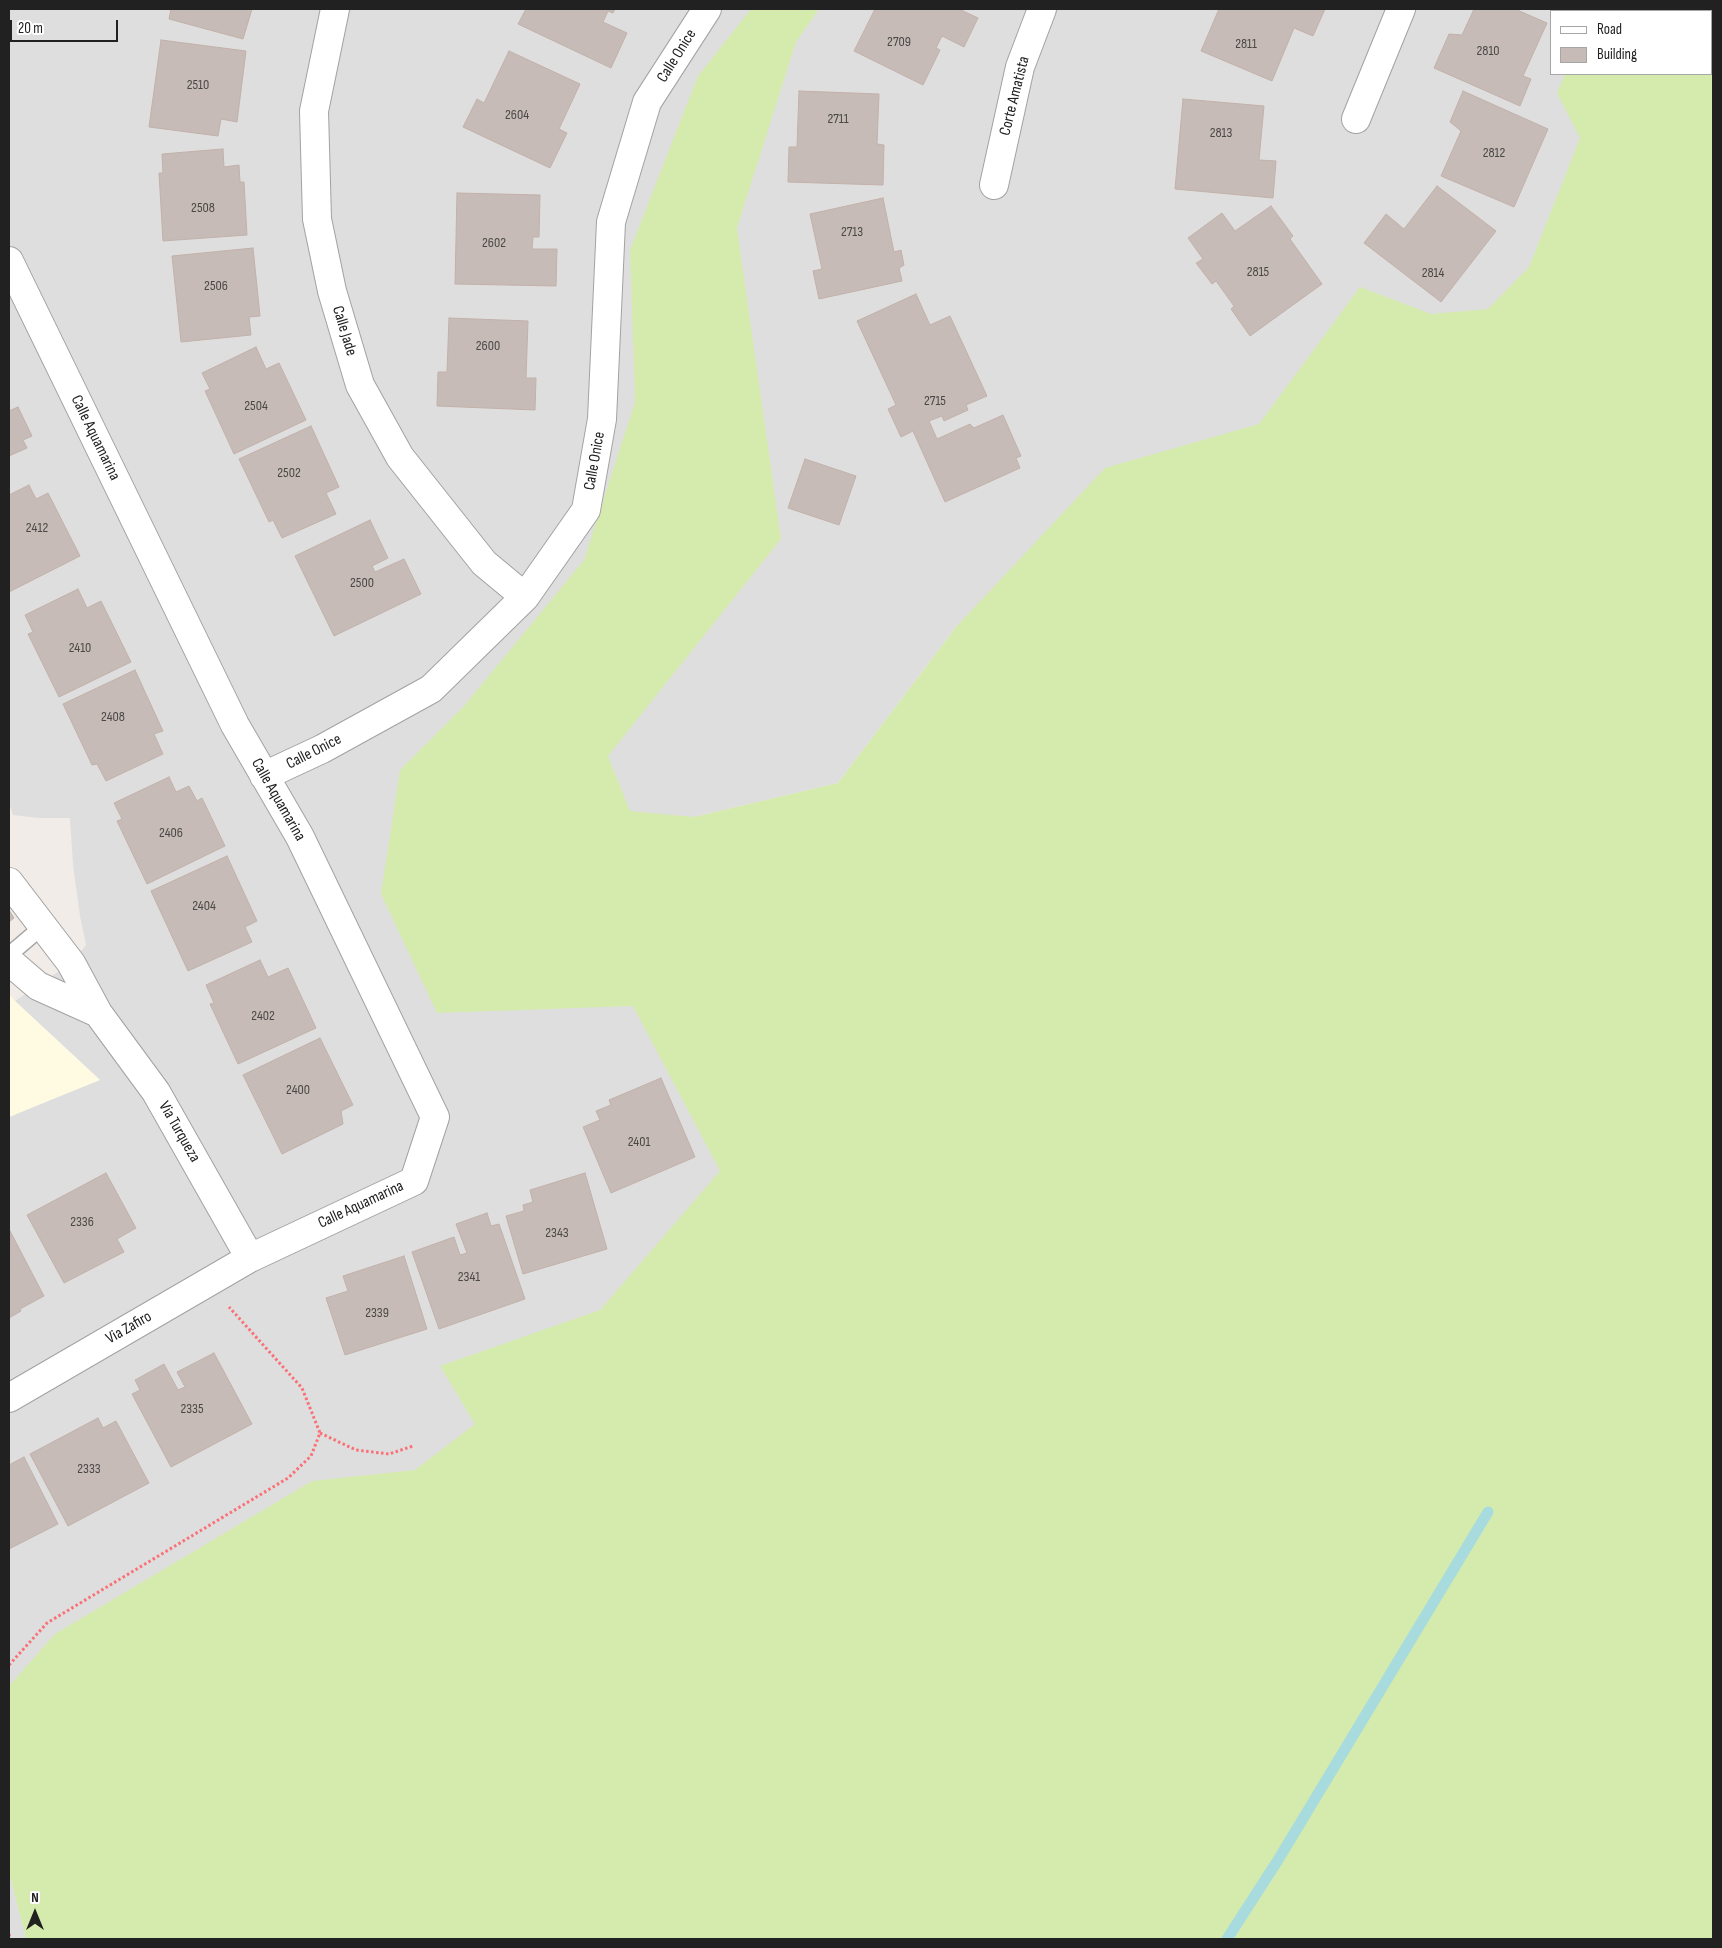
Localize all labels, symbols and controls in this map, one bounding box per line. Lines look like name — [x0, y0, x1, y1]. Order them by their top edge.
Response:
scale bar — [12, 10, 120, 42]
legend — [1550, 10, 1712, 75]
text: 20 m — [18, 19, 43, 38]
text: Road — [1597, 20, 1622, 39]
street label: Calle Onice — [653, 26, 701, 86]
house number: 2709 — [887, 34, 911, 50]
house number: 2811 — [1235, 36, 1257, 52]
house number: 2810 — [1476, 43, 1500, 59]
text: Building — [1597, 45, 1637, 64]
street label: Corte Amatista — [996, 54, 1034, 138]
house number: 2510 — [187, 77, 209, 93]
house number: 2604 — [505, 107, 529, 123]
house number: 2711 — [827, 111, 849, 127]
house number: 2813 — [1210, 125, 1232, 141]
house number: 2812 — [1483, 145, 1505, 161]
house number: 2508 — [191, 200, 215, 216]
house number: 2713 — [841, 224, 863, 240]
house number: 2602 — [482, 235, 506, 251]
house number: 2815 — [1247, 264, 1269, 280]
house number: 2814 — [1422, 265, 1444, 281]
house number: 2506 — [204, 278, 228, 294]
street label: Calle Jade — [327, 304, 361, 358]
house number: 2600 — [476, 338, 500, 354]
street label: Calle Aquamarina — [66, 392, 124, 484]
house number: 2715 — [924, 393, 946, 409]
house number: 2504 — [244, 398, 268, 414]
street label: Calle Onice — [580, 430, 610, 492]
house number: 2502 — [277, 465, 301, 481]
house number: 2412 — [26, 520, 48, 536]
house number: 2500 — [350, 575, 374, 591]
house number: 2410 — [69, 640, 91, 656]
house number: 2408 — [101, 709, 125, 725]
street label: Calle Onice — [283, 730, 345, 774]
street label: Calle Aquamarina — [247, 755, 309, 845]
house number: 2406 — [159, 825, 183, 841]
house number: 2404 — [192, 898, 216, 914]
house number: 2402 — [251, 1008, 275, 1024]
house number: 2400 — [286, 1082, 310, 1098]
street label: Via Turqueza — [154, 1098, 204, 1166]
house number: 2401 — [628, 1134, 650, 1150]
street label: Calle Aquamarina — [315, 1177, 407, 1233]
house number: 2336 — [70, 1214, 94, 1230]
house number: 2343 — [545, 1225, 569, 1241]
house number: 2341 — [458, 1269, 480, 1285]
house number: 2339 — [365, 1305, 389, 1321]
street label: Via Zafiro — [103, 1307, 155, 1349]
house number: 2335 — [180, 1401, 204, 1417]
house number: 2333 — [77, 1461, 101, 1477]
north arrow — [10, 1888, 60, 1938]
text: N — [31, 1889, 39, 1906]

